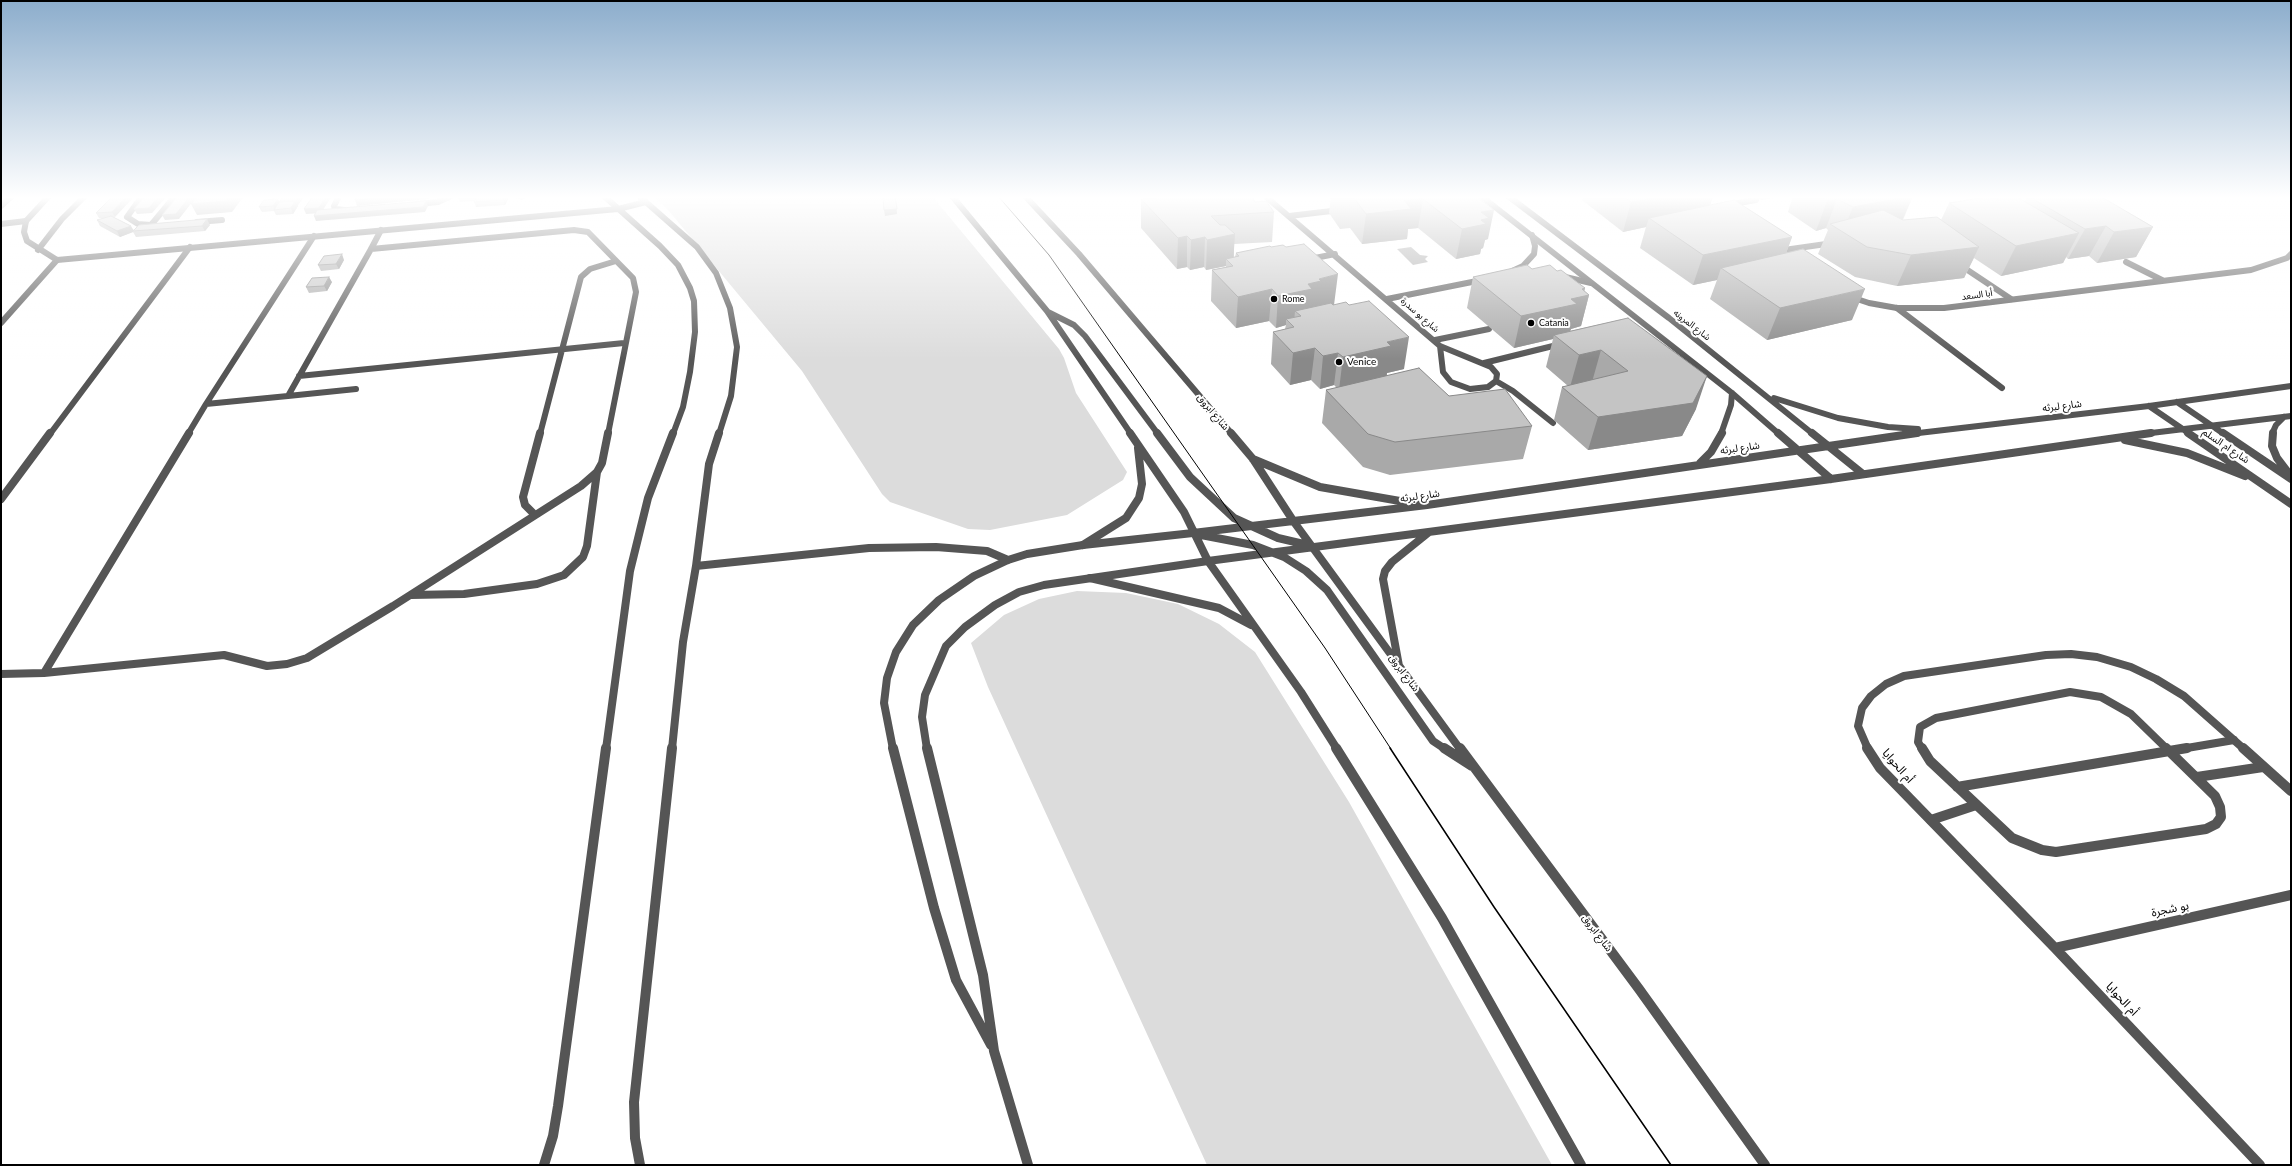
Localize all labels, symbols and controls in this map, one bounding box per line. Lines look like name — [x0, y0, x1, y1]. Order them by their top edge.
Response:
street label: أبا السعد — [1961, 287, 1993, 303]
marker: Rome — [1269, 294, 1279, 304]
place label: Rome — [1282, 294, 1305, 304]
street label: شارع بو سدرة — [1399, 295, 1441, 335]
street label: شارع المرونه — [1671, 307, 1713, 343]
marker: Catania — [1526, 318, 1536, 328]
place label: Catania — [1539, 318, 1569, 328]
place label: Venice — [1347, 356, 1376, 368]
marker: Venice — [1334, 357, 1344, 367]
street label: شارع ابروق — [1194, 392, 1232, 432]
street label: شارع لبرثه — [2042, 398, 2082, 414]
street label: شارع ام السلم — [2200, 426, 2252, 466]
street label: شارع لبرثه — [1720, 439, 1760, 457]
street label: شارع لبرثه — [1400, 487, 1440, 505]
street label: شارع ابروق — [1386, 652, 1422, 694]
street label: أم الحوايا — [1879, 746, 1917, 786]
street label: بو شجرة — [2150, 898, 2190, 920]
street label: شارع ابروق — [1579, 912, 1615, 954]
street label: أم الحوايا — [2103, 979, 2141, 1019]

